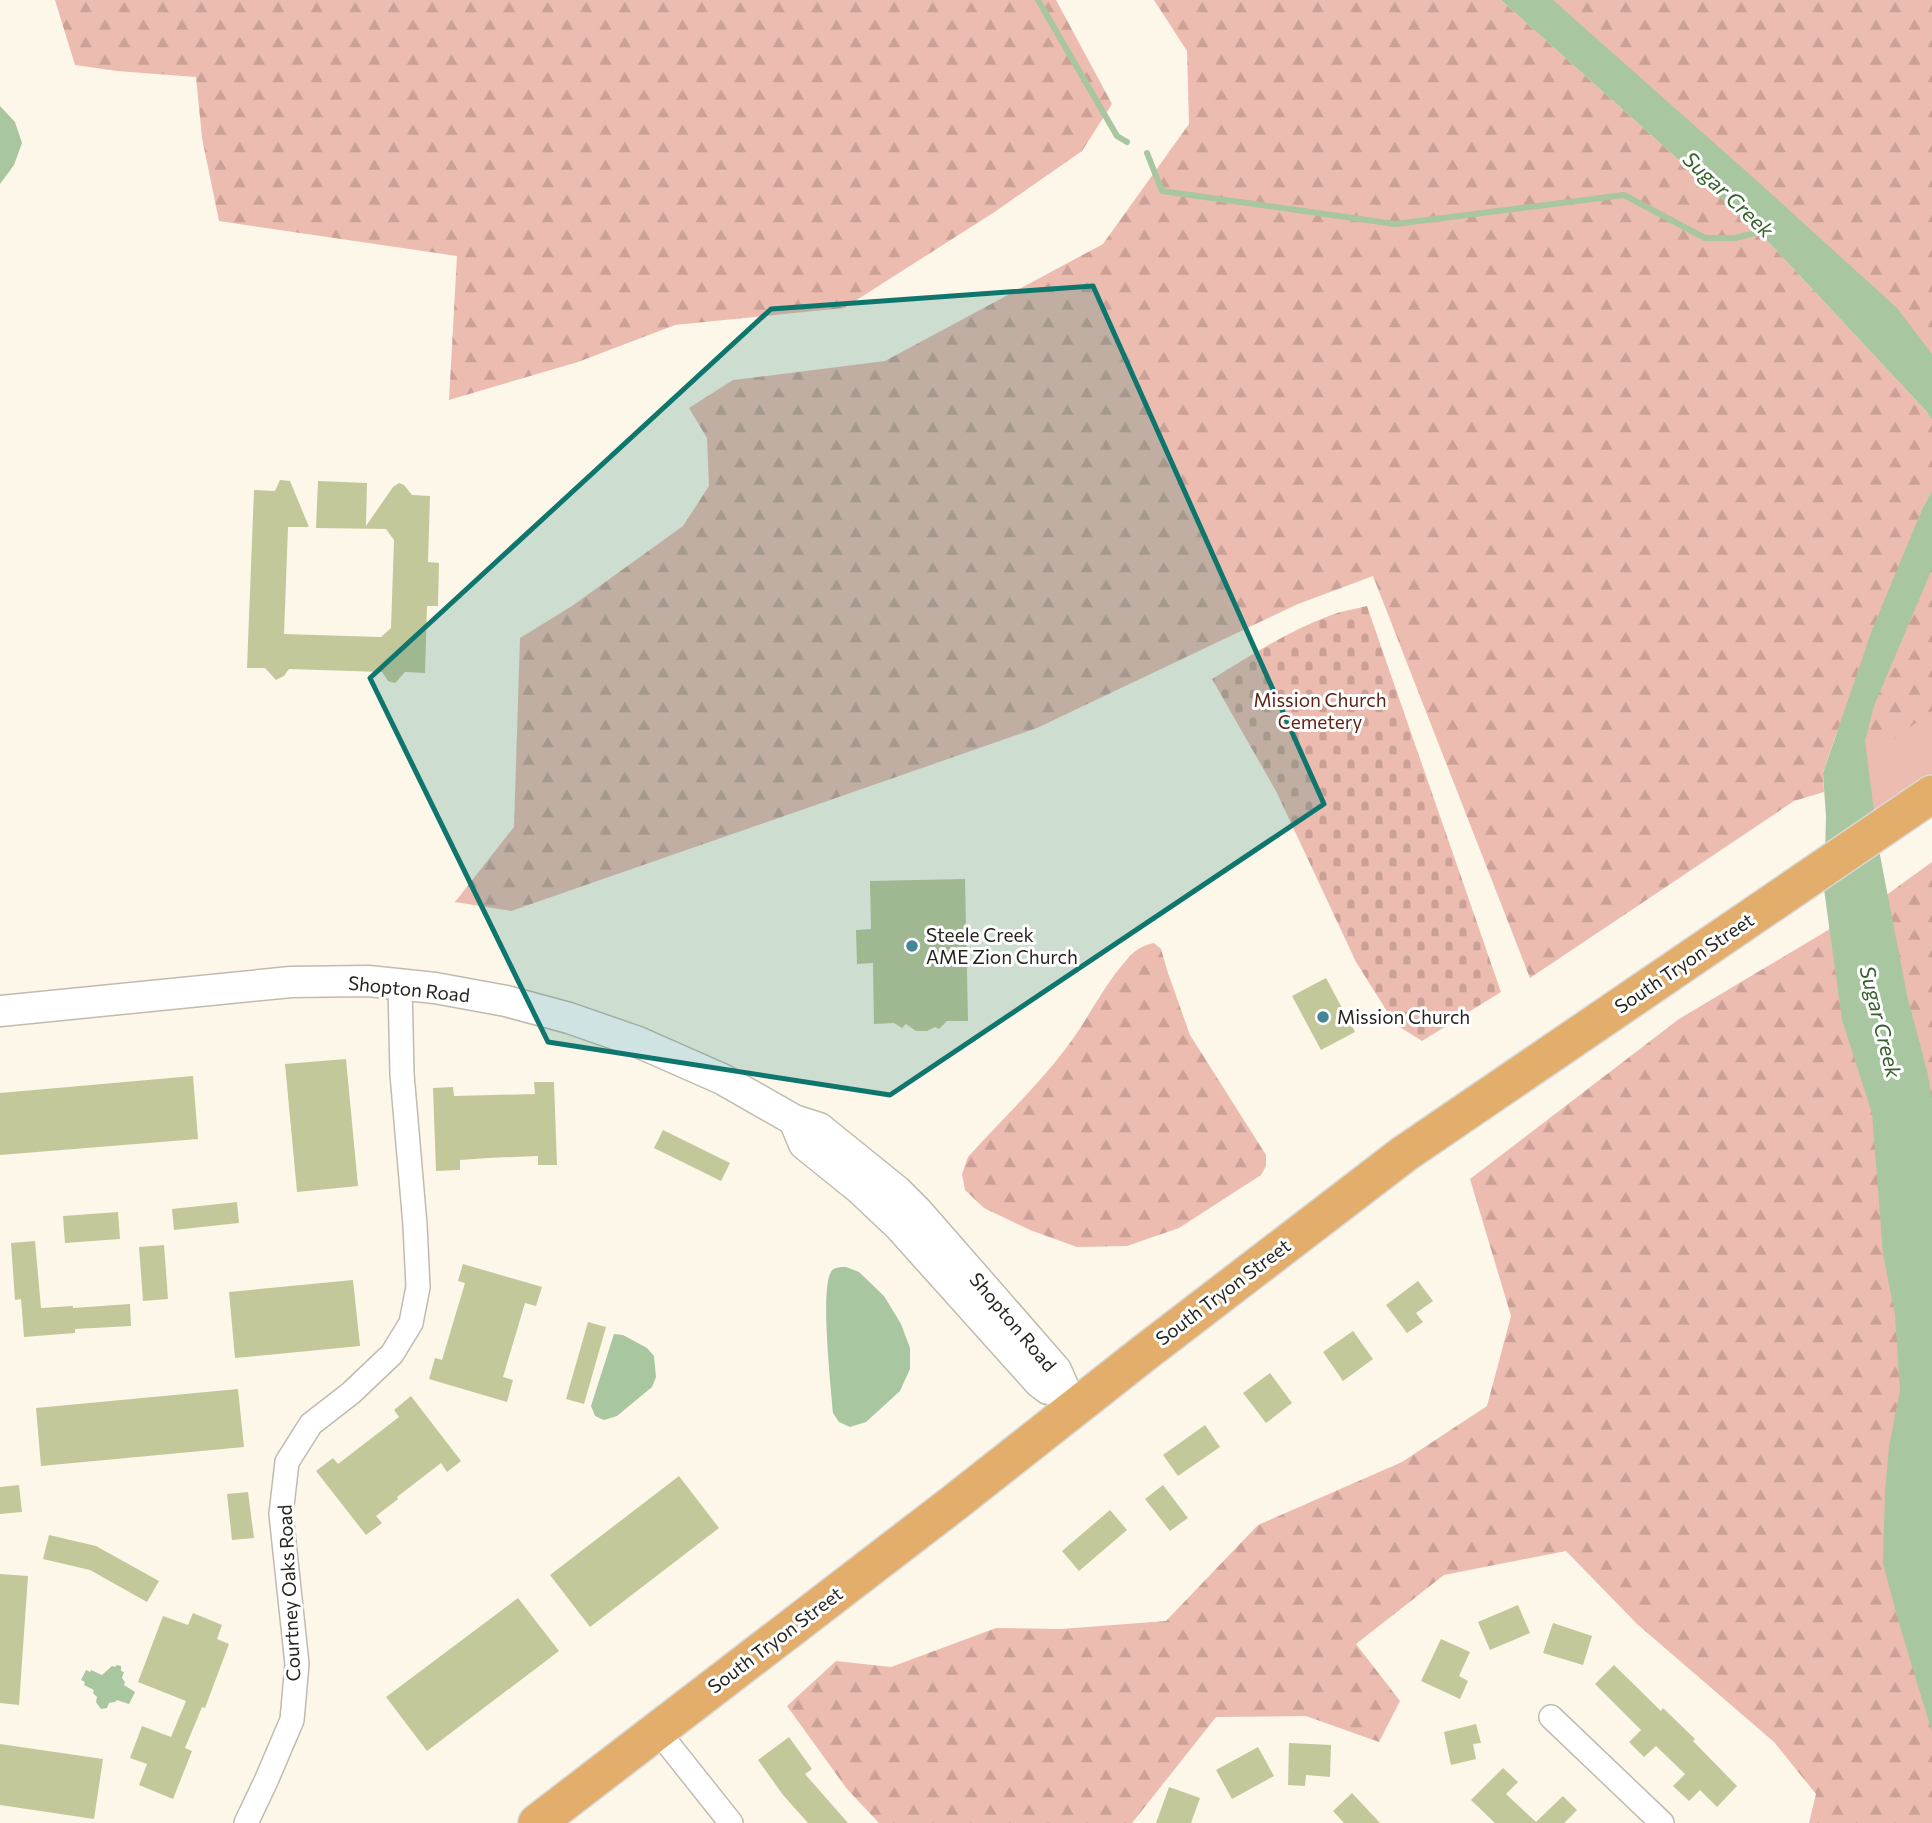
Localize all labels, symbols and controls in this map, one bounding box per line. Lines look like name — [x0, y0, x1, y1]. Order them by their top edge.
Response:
water label: Sugar Creek — [1679, 146, 1780, 243]
park label: Mission Church Cemetery — [1253, 688, 1387, 733]
street label: South Tryon Street — [1610, 907, 1758, 1018]
place label: Steele Creek AME Zion Church — [926, 923, 1078, 968]
marker: Steele Creek AME Zion Church — [904, 938, 920, 954]
water label: Sugar Creek — [1855, 963, 1908, 1081]
street label: Shopton Road — [347, 971, 471, 1006]
place label: Mission Church — [1337, 1005, 1470, 1028]
marker: Mission Church — [1315, 1009, 1331, 1025]
street label: South Tryon Street — [1151, 1233, 1295, 1350]
street label: Shopton Road — [965, 1267, 1062, 1376]
street label: Courtney Oaks Road — [272, 1504, 305, 1682]
street label: South Tryon Street — [703, 1581, 847, 1698]

